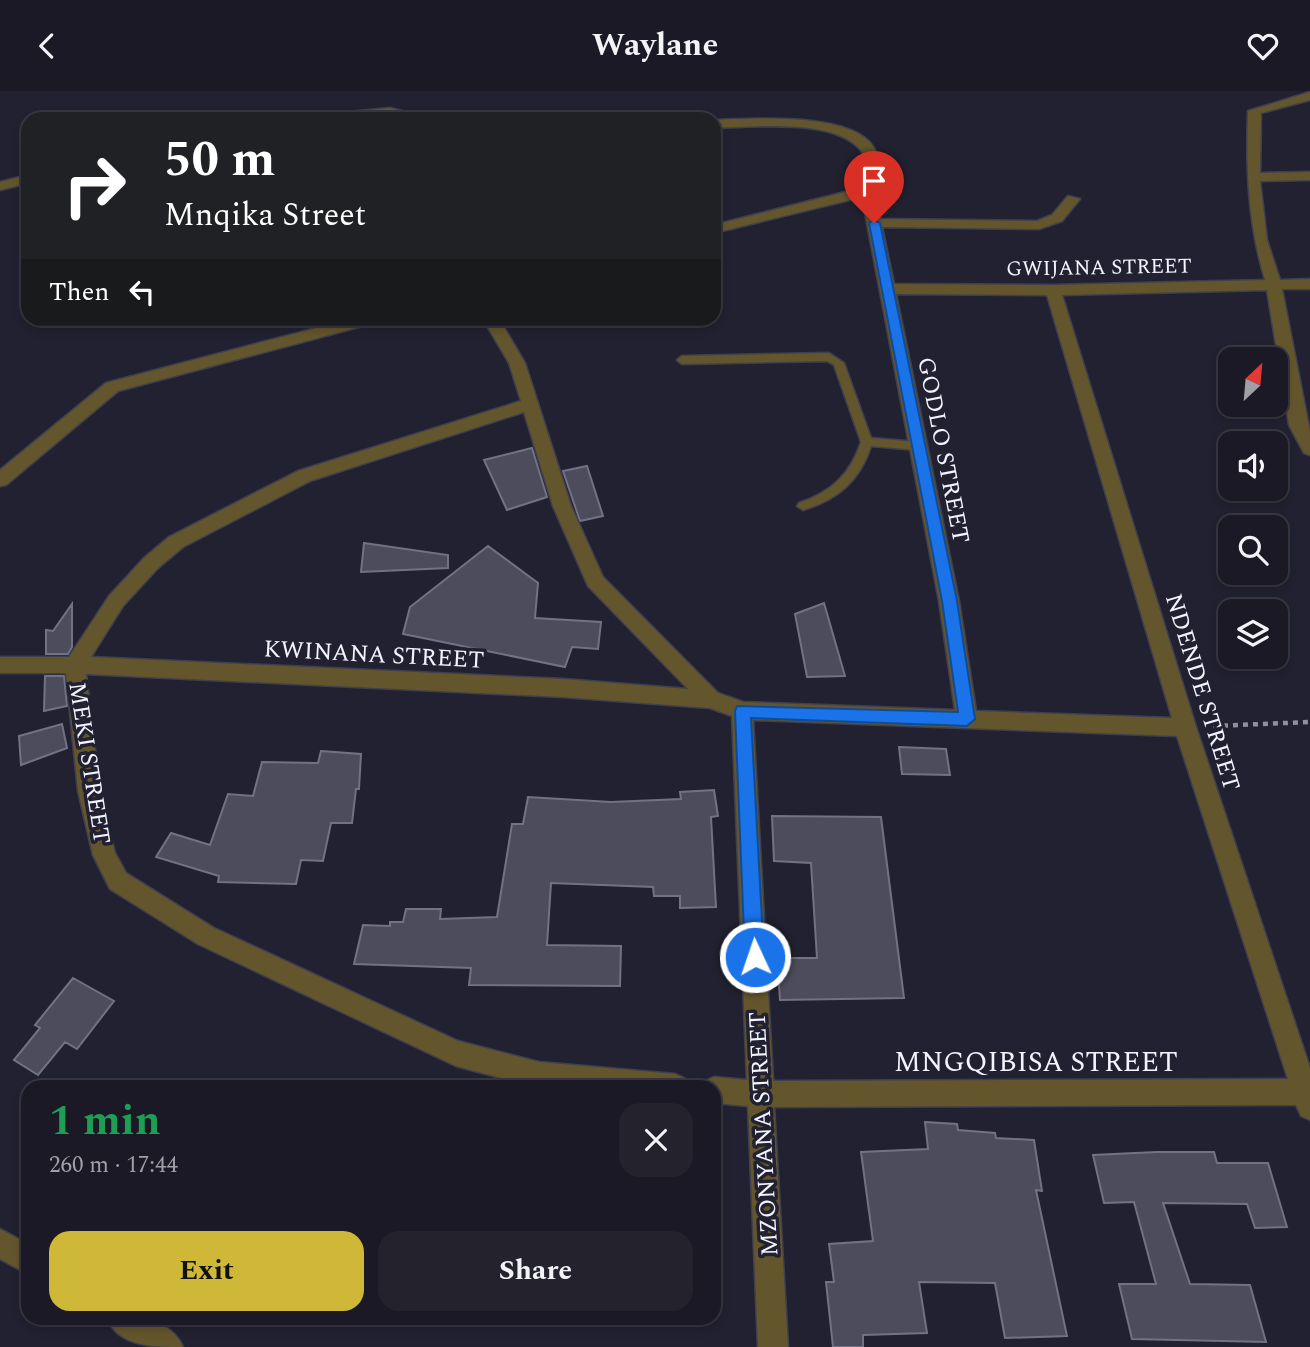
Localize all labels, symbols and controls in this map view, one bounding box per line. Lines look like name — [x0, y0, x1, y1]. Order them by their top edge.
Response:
text: Waylane — [592, 21, 718, 70]
icon: back — [28, 27, 66, 65]
icon: heart — [1244, 27, 1282, 65]
text: 50 m — [164, 123, 275, 198]
icon: right — [49, 140, 140, 231]
pin — [844, 151, 904, 223]
icon: arrive — [855, 162, 893, 200]
text: Mnqika Street — [164, 191, 366, 240]
street label: GWIJANA STREET — [1006, 250, 1192, 286]
text: Then — [49, 272, 109, 312]
icon: left — [123, 273, 161, 311]
north arrow — [1218, 347, 1288, 417]
map controls — [1218, 347, 1288, 669]
street label: GODLO STREET — [907, 354, 979, 546]
button: sound — [1218, 431, 1288, 501]
button: search — [1218, 515, 1288, 585]
street label: NDENDE STREET — [1155, 589, 1249, 795]
button: layers — [1218, 599, 1288, 669]
street label: KWINANA STREET — [263, 631, 485, 679]
street label: MEKI STREET — [58, 680, 120, 847]
position arrow — [718, 920, 792, 994]
street label: MZONYANA STREET — [740, 1011, 788, 1257]
street label: MNGQIBISA STREET — [894, 1041, 1178, 1084]
text: 1 min — [49, 1090, 161, 1153]
button: close — [619, 1103, 693, 1177]
text: 260 m · 17:44 — [49, 1148, 178, 1183]
button: Exit — [49, 1231, 364, 1311]
button: Share — [378, 1231, 693, 1311]

